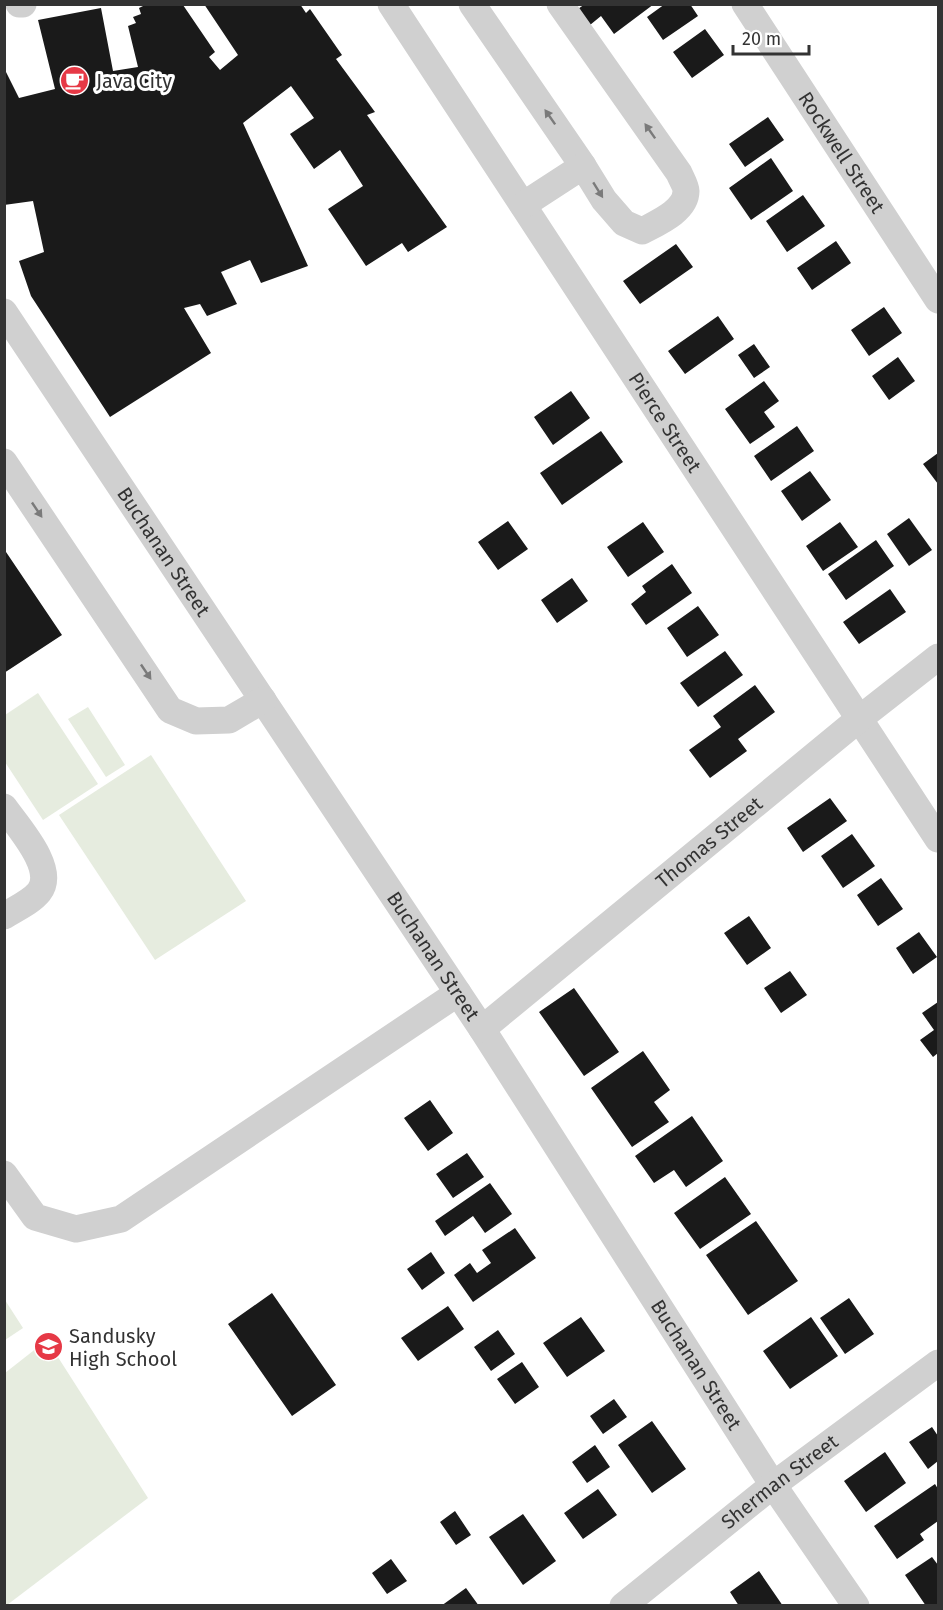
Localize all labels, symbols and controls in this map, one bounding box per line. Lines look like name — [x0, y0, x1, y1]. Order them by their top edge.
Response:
scale bar — [733, 18, 810, 56]
text: 20 m — [742, 28, 781, 50]
cafe icon: Java City — [59, 65, 91, 97]
place label: Java City — [96, 69, 172, 93]
street label: Rockwell Street — [793, 87, 890, 218]
one-way arrow — [544, 110, 556, 126]
one-way arrow — [644, 124, 656, 140]
one-way arrow — [593, 182, 604, 198]
street label: Pierce Street — [623, 368, 707, 478]
street label: Buchanan Street — [112, 483, 216, 621]
one-way arrow — [31, 502, 43, 518]
one-way arrow — [140, 664, 151, 681]
street label: Thomas Street — [651, 791, 768, 893]
street label: Buchanan Street — [382, 887, 485, 1026]
street label: Buchanan Street — [646, 1295, 747, 1435]
place label: Sandusky High School — [69, 1324, 177, 1371]
school or university icon: Sandusky High School — [32, 1331, 64, 1363]
street label: Sherman Street — [716, 1429, 843, 1534]

